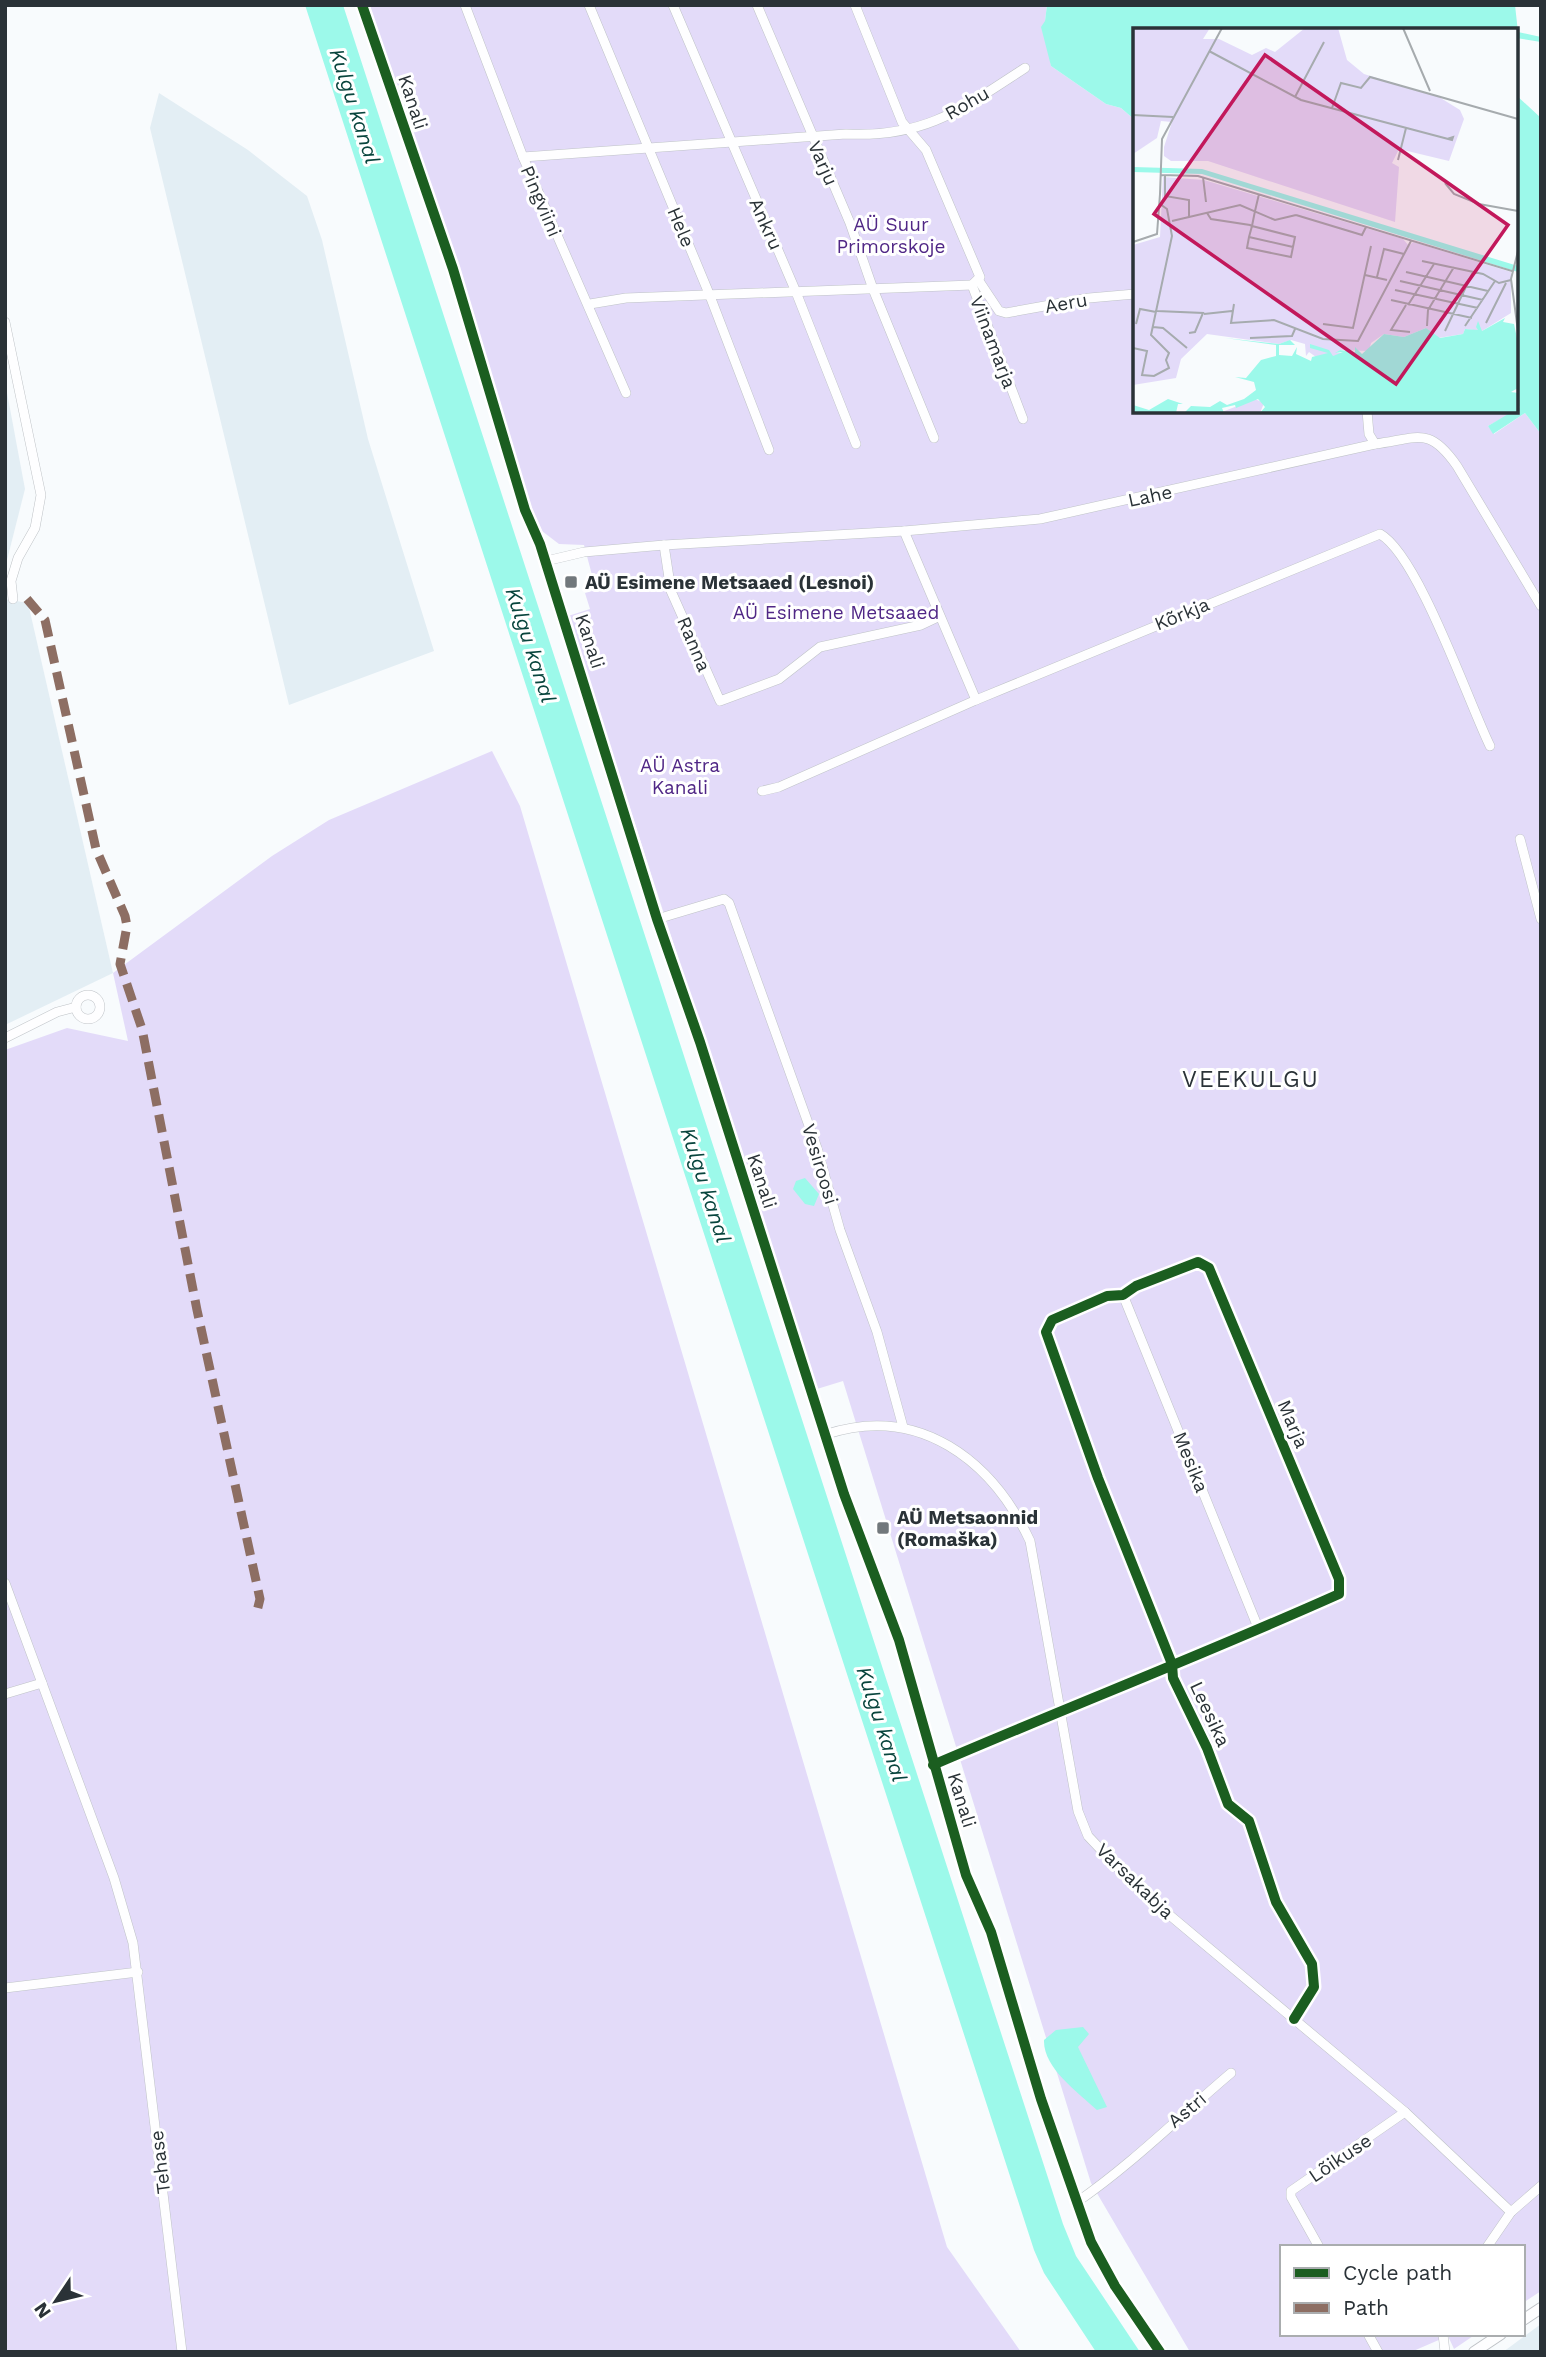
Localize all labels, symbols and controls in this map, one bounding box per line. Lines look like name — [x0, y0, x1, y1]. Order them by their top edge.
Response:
inset map — [1133, 28, 1518, 413]
water label: Kulgu kanal — [325, 45, 385, 167]
street label: Kanali — [393, 72, 433, 132]
street label: Rohu — [941, 81, 993, 125]
street label: Varju — [803, 137, 843, 189]
street label: Pingviini — [516, 162, 566, 240]
street label: Ankru — [744, 194, 788, 254]
street label: Hele — [662, 203, 700, 251]
park label: AÜ Suur Primorskoje — [836, 213, 946, 258]
street label: Aeru — [1043, 288, 1089, 318]
street label: Viinamarja — [965, 292, 1021, 392]
street label: Lahe — [1126, 480, 1174, 512]
place label: AÜ Esimene Metsaaed (Lesnoi) — [585, 571, 874, 594]
marker: AÜ Esimene Metsaaed (Lesnoi) — [563, 574, 579, 590]
water label: Kulgu kanal — [501, 584, 561, 706]
street label: Kõrkja — [1151, 592, 1213, 635]
park label: AÜ Esimene Metsaaed — [733, 601, 939, 624]
street label: Kanali — [570, 611, 610, 671]
street label: Ranna — [672, 613, 716, 675]
park label: AÜ Astra Kanali — [640, 754, 720, 799]
district label: VEEKULGU — [1182, 1066, 1320, 1093]
street label: Vesiroosi — [797, 1121, 843, 1207]
water label: Kulgu kanal — [676, 1124, 736, 1246]
street label: Kanali — [742, 1151, 782, 1211]
street label: Marja — [1273, 1396, 1314, 1452]
street label: Mesika — [1168, 1428, 1214, 1496]
place label: AÜ Metsaonnid (Romaška) — [897, 1506, 1038, 1551]
marker: AÜ Metsaonnid (Romaška) — [875, 1520, 891, 1536]
water label: Kulgu kanal — [852, 1663, 912, 1785]
street label: Leesika — [1185, 1678, 1235, 1751]
street label: Kanali — [943, 1770, 981, 1830]
street label: Varsakabja — [1091, 1838, 1179, 1924]
street label: Astri — [1163, 2087, 1211, 2133]
street label: Tehase — [145, 2129, 175, 2195]
street label: Lõikuse — [1304, 2129, 1376, 2187]
legend — [1280, 2245, 1525, 2336]
text: Cycle path — [1343, 2260, 1452, 2285]
north arrow — [21, 2266, 91, 2336]
text: Path — [1343, 2295, 1389, 2320]
text: N — [29, 2298, 56, 2323]

